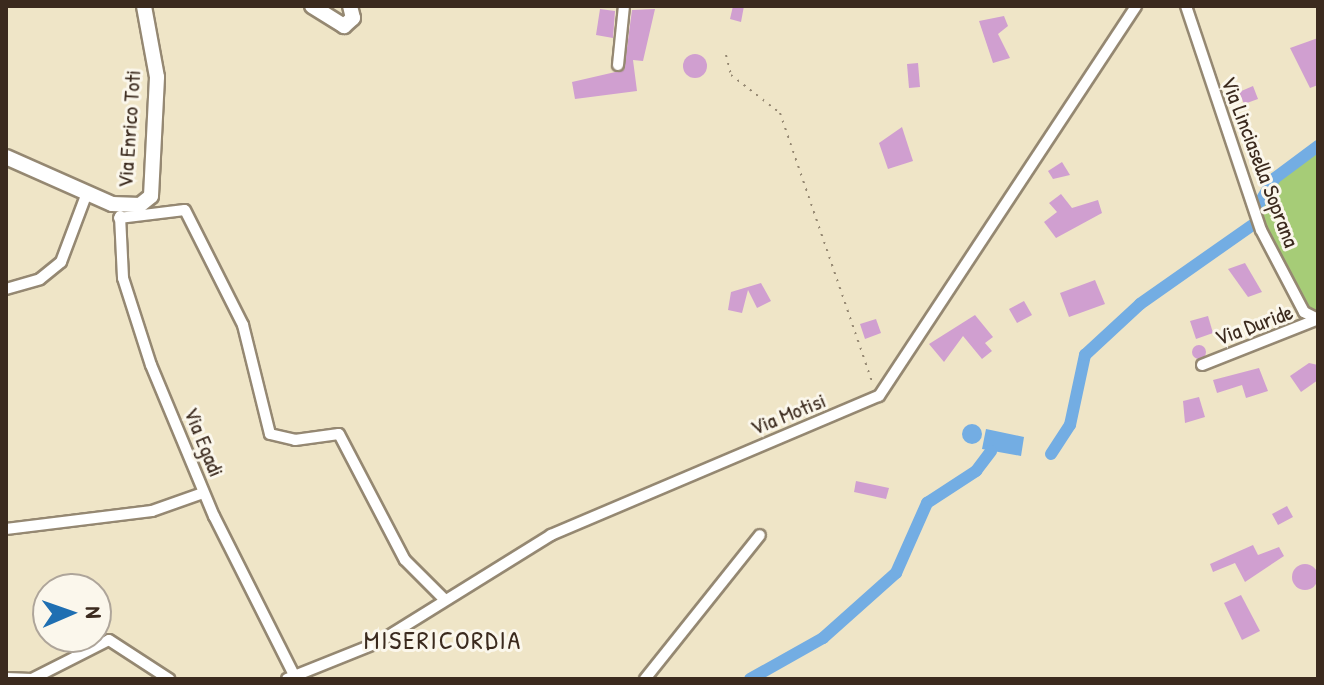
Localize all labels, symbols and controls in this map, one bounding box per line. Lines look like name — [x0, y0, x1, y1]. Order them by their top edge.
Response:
street label: Via Enrico Toti — [112, 69, 146, 189]
street label: Via Linciasella Soprana — [1215, 73, 1305, 251]
street label: Via Duride — [1211, 299, 1297, 351]
street label: Via Motisi — [747, 387, 829, 441]
street label: Via Egadi — [178, 403, 230, 481]
north arrow — [32, 573, 112, 653]
text: N — [79, 606, 109, 619]
district label: MISERICORDIA — [364, 624, 522, 656]

